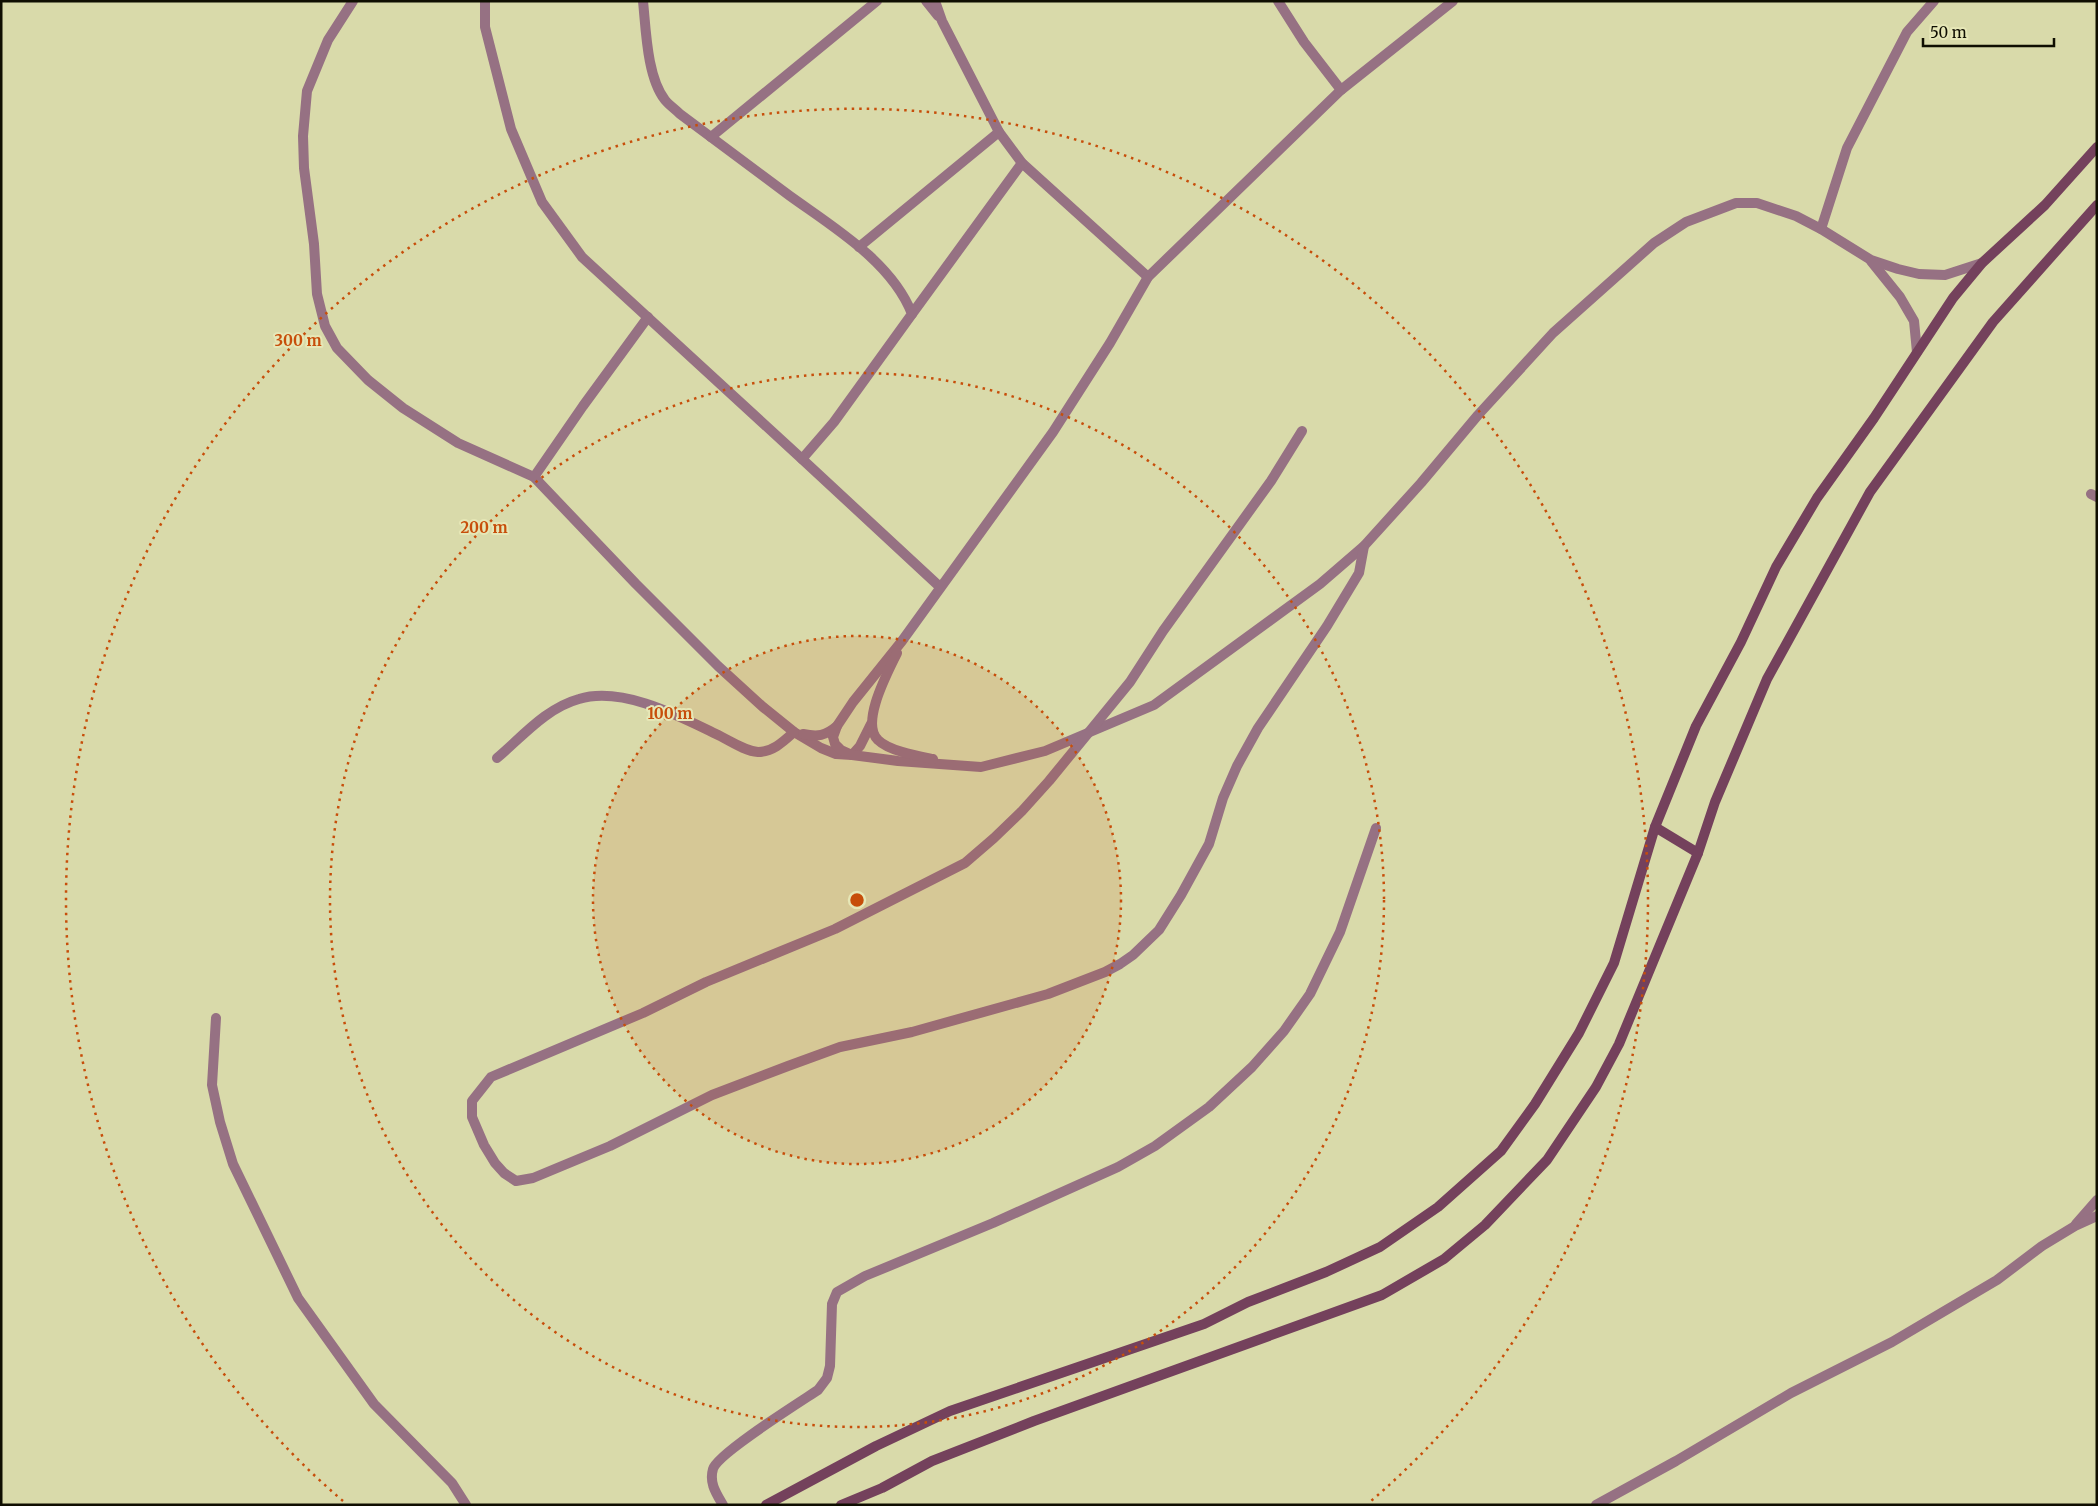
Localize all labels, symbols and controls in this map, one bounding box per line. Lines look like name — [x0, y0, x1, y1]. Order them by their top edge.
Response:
scale bar — [1923, 15, 2054, 47]
text: 50 m — [1930, 23, 1967, 42]
text: 300 m — [274, 331, 322, 350]
text: 200 m — [460, 518, 508, 537]
text: 100 m — [648, 704, 692, 723]
centre of rings — [848, 891, 866, 909]

